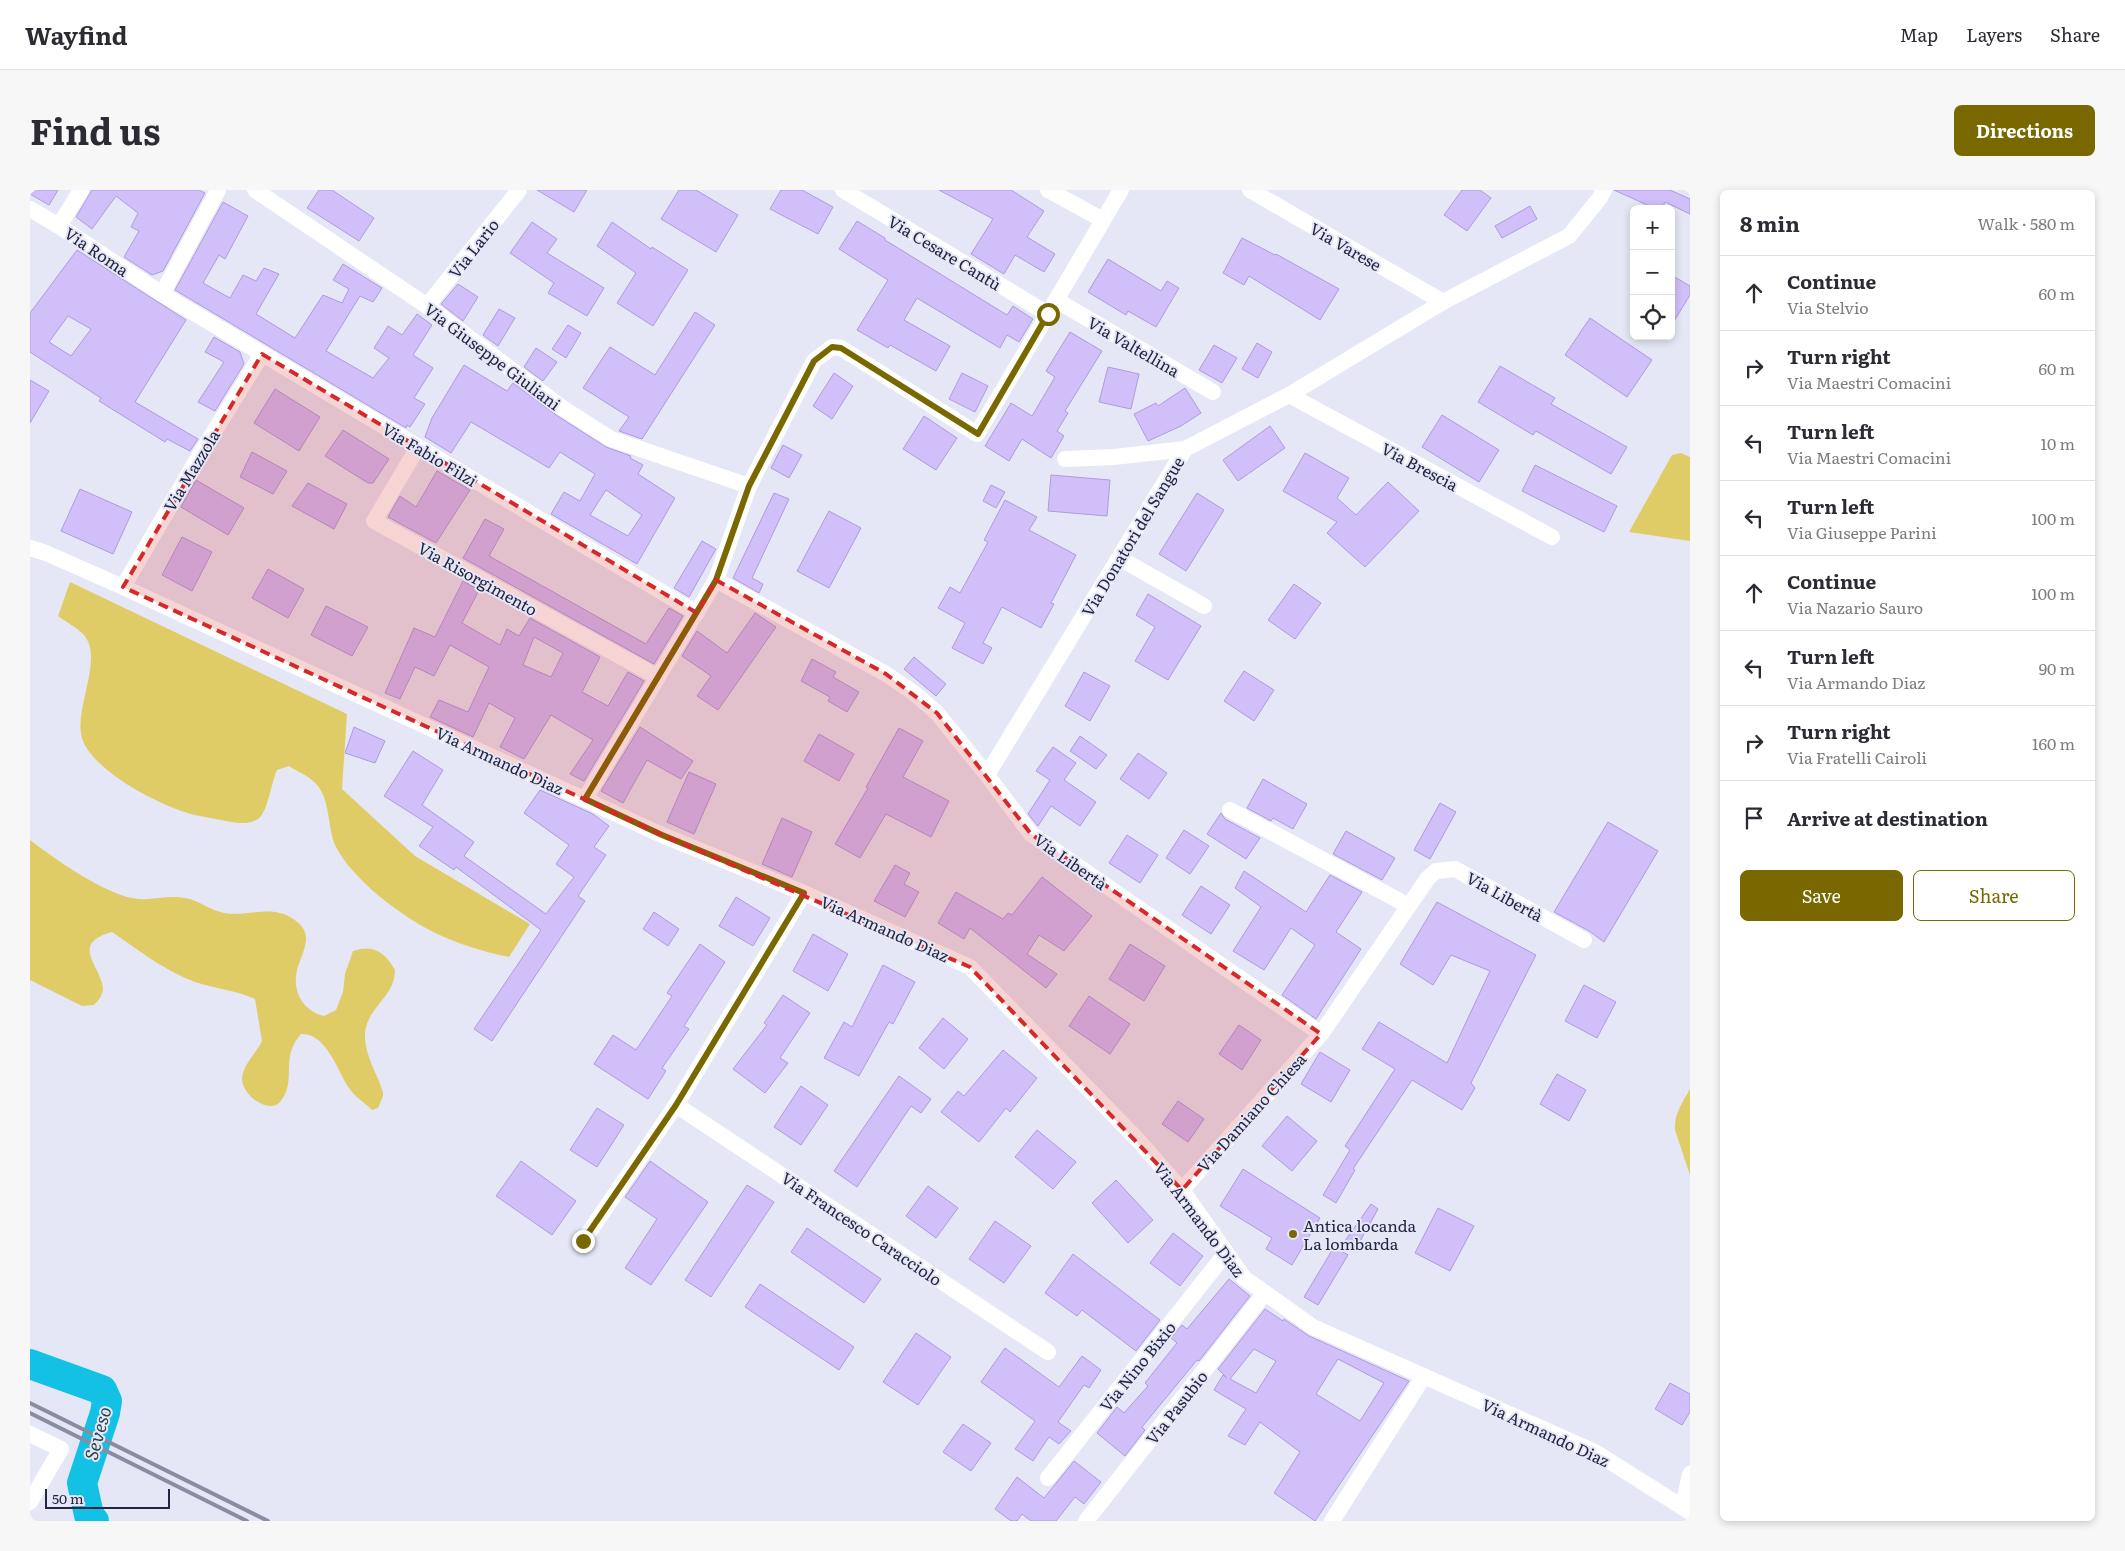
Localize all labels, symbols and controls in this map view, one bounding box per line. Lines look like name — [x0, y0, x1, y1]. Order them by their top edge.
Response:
text: Wayfind — [25, 17, 128, 52]
text: Map — [1900, 21, 1938, 48]
text: Layers — [1966, 21, 2022, 48]
text: Share — [2050, 21, 2100, 48]
text: Find us — [30, 104, 160, 156]
button: Directions — [1954, 105, 2095, 156]
map controls — [1630, 205, 1675, 340]
button: + — [1630, 205, 1675, 250]
text: 8 min — [1740, 207, 1800, 238]
street label: Via Cesare Cantù — [884, 209, 1006, 295]
text: Walk · 580 m — [1977, 211, 2075, 235]
street label: Via Lario — [442, 213, 504, 283]
street label: Via Varese — [1306, 216, 1386, 276]
street label: Via Roma — [60, 221, 134, 282]
button: − — [1630, 250, 1675, 295]
text: Continue — [1787, 267, 1876, 295]
icon: ahead — [1740, 279, 1768, 307]
text: 60 m — [2038, 281, 2075, 305]
button: locate — [1630, 295, 1675, 340]
text: Via Stelvio — [1787, 295, 1869, 319]
street label: Via Giuseppe Giuliani — [420, 297, 566, 415]
route start — [1037, 303, 1060, 326]
street label: Via Valtellina — [1083, 310, 1185, 382]
text: Turn right — [1787, 342, 1891, 370]
icon: right — [1740, 354, 1768, 382]
text: 60 m — [2038, 356, 2075, 380]
text: Via Maestri Comacini — [1787, 370, 1951, 394]
street label: Via Fabio Filzi — [378, 416, 482, 492]
text: Turn left — [1787, 417, 1874, 445]
street label: Via Mazzola — [157, 424, 225, 516]
icon: left — [1740, 429, 1768, 457]
text: 10 m — [2041, 431, 2075, 455]
street label: Via Brescia — [1377, 436, 1463, 496]
text: Via Maestri Comacini — [1787, 445, 1951, 469]
street label: Via Donatori del Sangue — [1075, 452, 1189, 620]
text: Turn left — [1787, 492, 1874, 520]
icon: left — [1740, 504, 1768, 532]
text: 100 m — [2031, 506, 2075, 530]
text: Via Giuseppe Parini — [1787, 520, 1937, 544]
street label: Via Risorgimento — [414, 535, 542, 621]
text: Continue — [1787, 567, 1876, 595]
icon: ahead — [1740, 579, 1768, 607]
text: 100 m — [2031, 581, 2075, 605]
text: Via Nazario Sauro — [1787, 595, 1923, 619]
text: Turn left — [1787, 642, 1874, 670]
icon: left — [1740, 654, 1768, 682]
text: 90 m — [2039, 656, 2075, 680]
text: Via Armando Diaz — [1787, 670, 1925, 694]
text: Turn right — [1787, 717, 1891, 745]
street label: Via Armando Diaz — [432, 720, 568, 800]
icon: right — [1740, 729, 1768, 757]
text: 160 m — [2032, 731, 2075, 755]
text: Via Fratelli Cairoli — [1787, 745, 1927, 769]
icon: arrive — [1740, 804, 1768, 832]
text: Arrive at destination — [1787, 804, 1988, 832]
street label: Via Libertà — [1030, 827, 1113, 895]
street label: Via Libertà — [1462, 865, 1548, 927]
button: Save — [1740, 870, 1903, 921]
button: Share — [1913, 870, 2075, 921]
street label: Via Armando Diaz — [817, 889, 953, 967]
street label: Via Damiano Chiesa — [1191, 1047, 1311, 1177]
street label: Via Armando Diaz — [1149, 1157, 1251, 1282]
street label: Via Francesco Caracciolo — [777, 1165, 947, 1291]
place label: Antica locanda La lombarda — [1303, 1213, 1416, 1255]
marker: Antica locanda La lombarda — [1287, 1228, 1299, 1240]
route end — [572, 1230, 595, 1253]
street label: Via Nino Bixio — [1093, 1316, 1181, 1416]
street label: Via Pasubio — [1139, 1365, 1213, 1449]
street label: Via Armando Diaz — [1478, 1392, 1614, 1472]
water label: Seveso — [77, 1403, 117, 1463]
scale bar — [45, 1486, 170, 1509]
text: 50 m — [52, 1488, 84, 1508]

